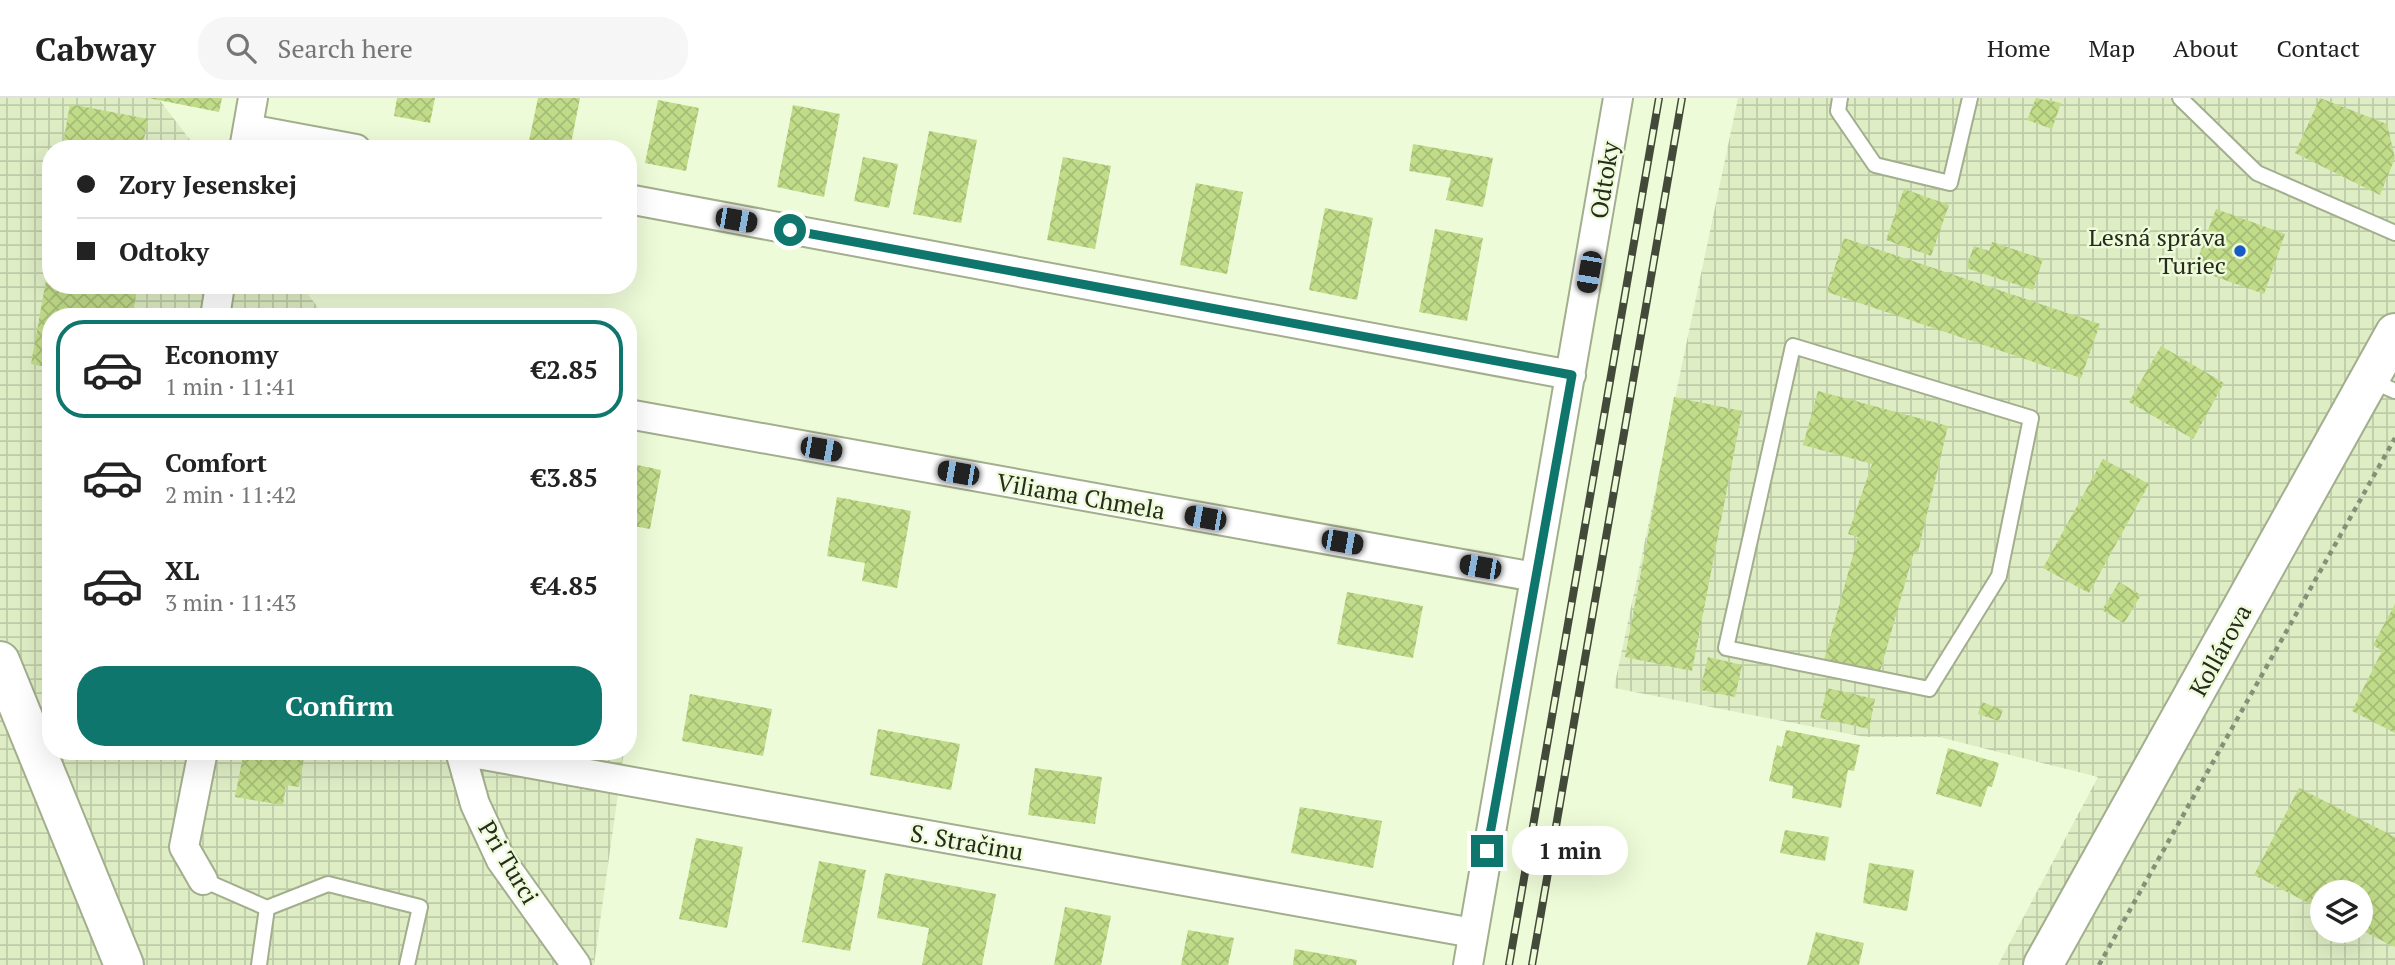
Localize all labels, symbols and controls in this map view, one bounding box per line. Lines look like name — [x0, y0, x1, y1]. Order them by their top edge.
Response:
search box — [198, 17, 688, 80]
text: Cabway — [35, 27, 156, 70]
icon: search — [222, 29, 260, 67]
text: Search here — [278, 31, 413, 65]
text: Home — [1987, 32, 2051, 64]
text: Map — [2089, 32, 2135, 64]
text: About — [2173, 32, 2239, 64]
text: Contact — [2277, 32, 2360, 64]
street label: Odtoky — [1582, 138, 1626, 221]
text: Zory Jesenskej — [119, 167, 297, 201]
car — [714, 206, 759, 234]
route start — [774, 214, 806, 246]
place label: Lesná správa Turiec — [2089, 221, 2226, 281]
text: Odtoky — [119, 234, 209, 268]
marker: Lesná správa Turiec — [2232, 243, 2248, 259]
car — [1576, 249, 1603, 295]
text: Economy — [165, 337, 278, 371]
icon: car — [81, 338, 144, 401]
text: €2.85 — [532, 352, 598, 386]
text: 1 min · 11:41 — [165, 371, 297, 402]
car — [799, 435, 844, 463]
text: Comfort — [165, 445, 267, 479]
icon: car — [81, 446, 144, 509]
car — [936, 459, 981, 487]
text: €3.85 — [532, 460, 598, 494]
street label: Viliama Chmela — [994, 465, 1168, 527]
text: 2 min · 11:42 — [165, 479, 297, 510]
car — [1183, 504, 1228, 532]
car — [1320, 528, 1365, 556]
text: XL — [165, 553, 199, 587]
car — [1458, 553, 1503, 581]
icon: car — [81, 554, 144, 617]
text: €4.85 — [532, 568, 598, 602]
text: 3 min · 11:43 — [165, 587, 297, 618]
street label: Kollárova — [2182, 598, 2258, 702]
button: Confirm — [77, 666, 602, 746]
street label: Pri Turci — [472, 814, 546, 910]
street label: S. Stračinu — [908, 816, 1026, 868]
callout: 1 min — [1512, 826, 1627, 876]
route end — [1471, 835, 1503, 867]
text: 1 min — [1539, 835, 1601, 866]
map controls — [2310, 880, 2373, 943]
button: layers — [2310, 880, 2373, 943]

